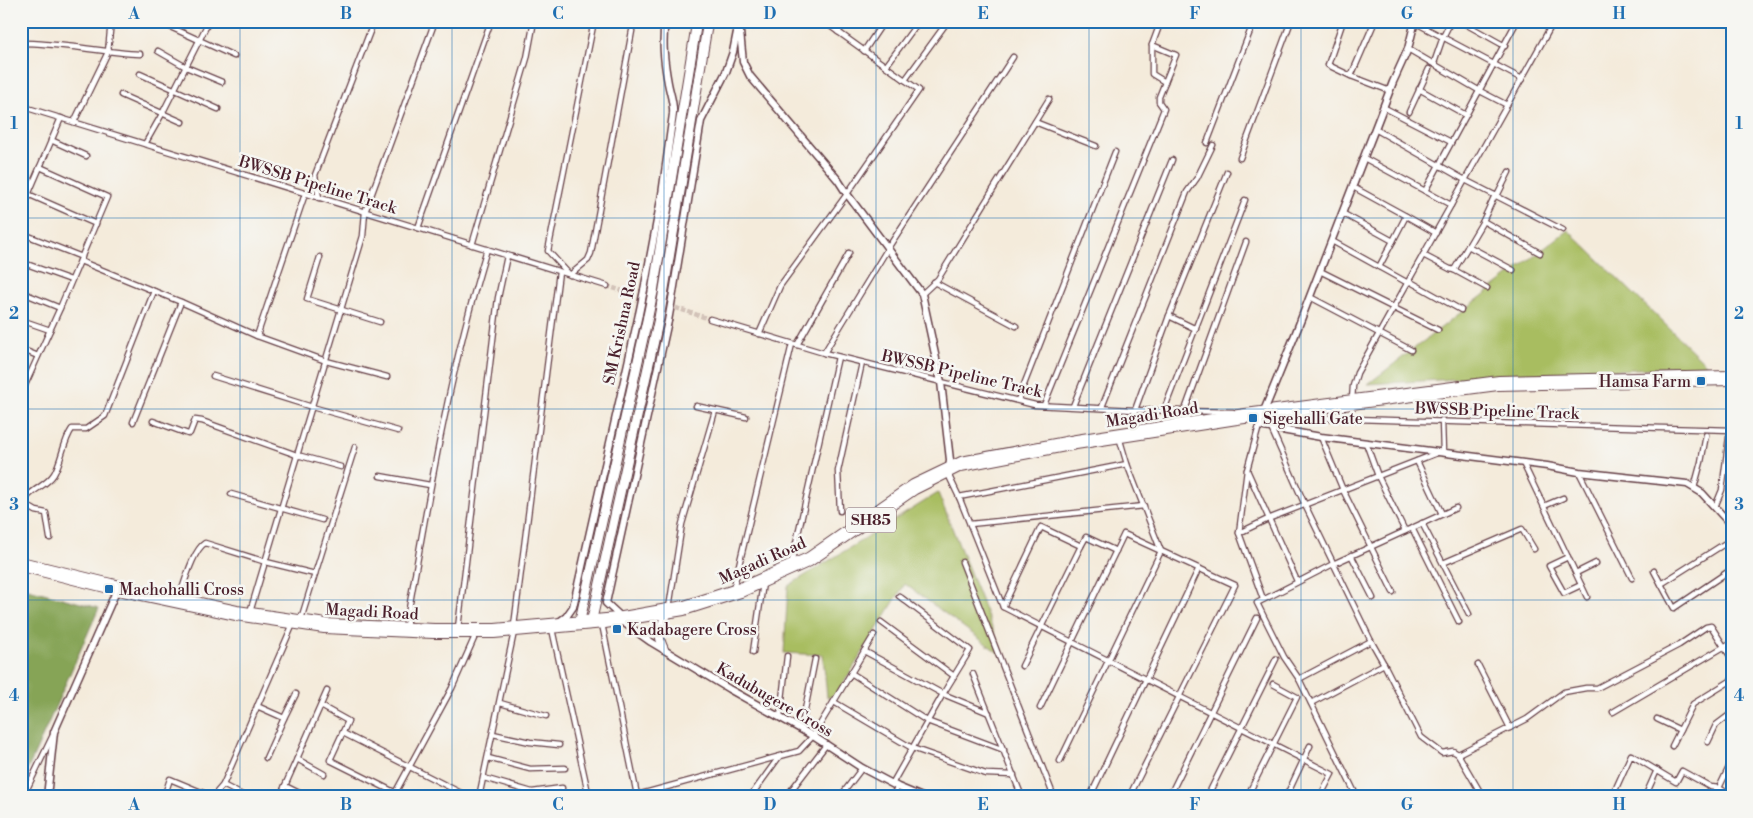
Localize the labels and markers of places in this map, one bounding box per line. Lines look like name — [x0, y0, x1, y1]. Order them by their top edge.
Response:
place label: Hamsa Farm — [1599, 372, 1691, 392]
marker: Hamsa Farm — [1695, 375, 1707, 387]
place label: Sigehalli Gate — [1263, 409, 1363, 429]
marker: Sigehalli Gate — [1247, 412, 1259, 424]
place label: Machohalli Cross — [119, 580, 244, 600]
marker: Machohalli Cross — [103, 583, 115, 595]
place label: Kadabagere Cross — [627, 620, 757, 640]
marker: Kadabagere Cross — [611, 623, 623, 635]

